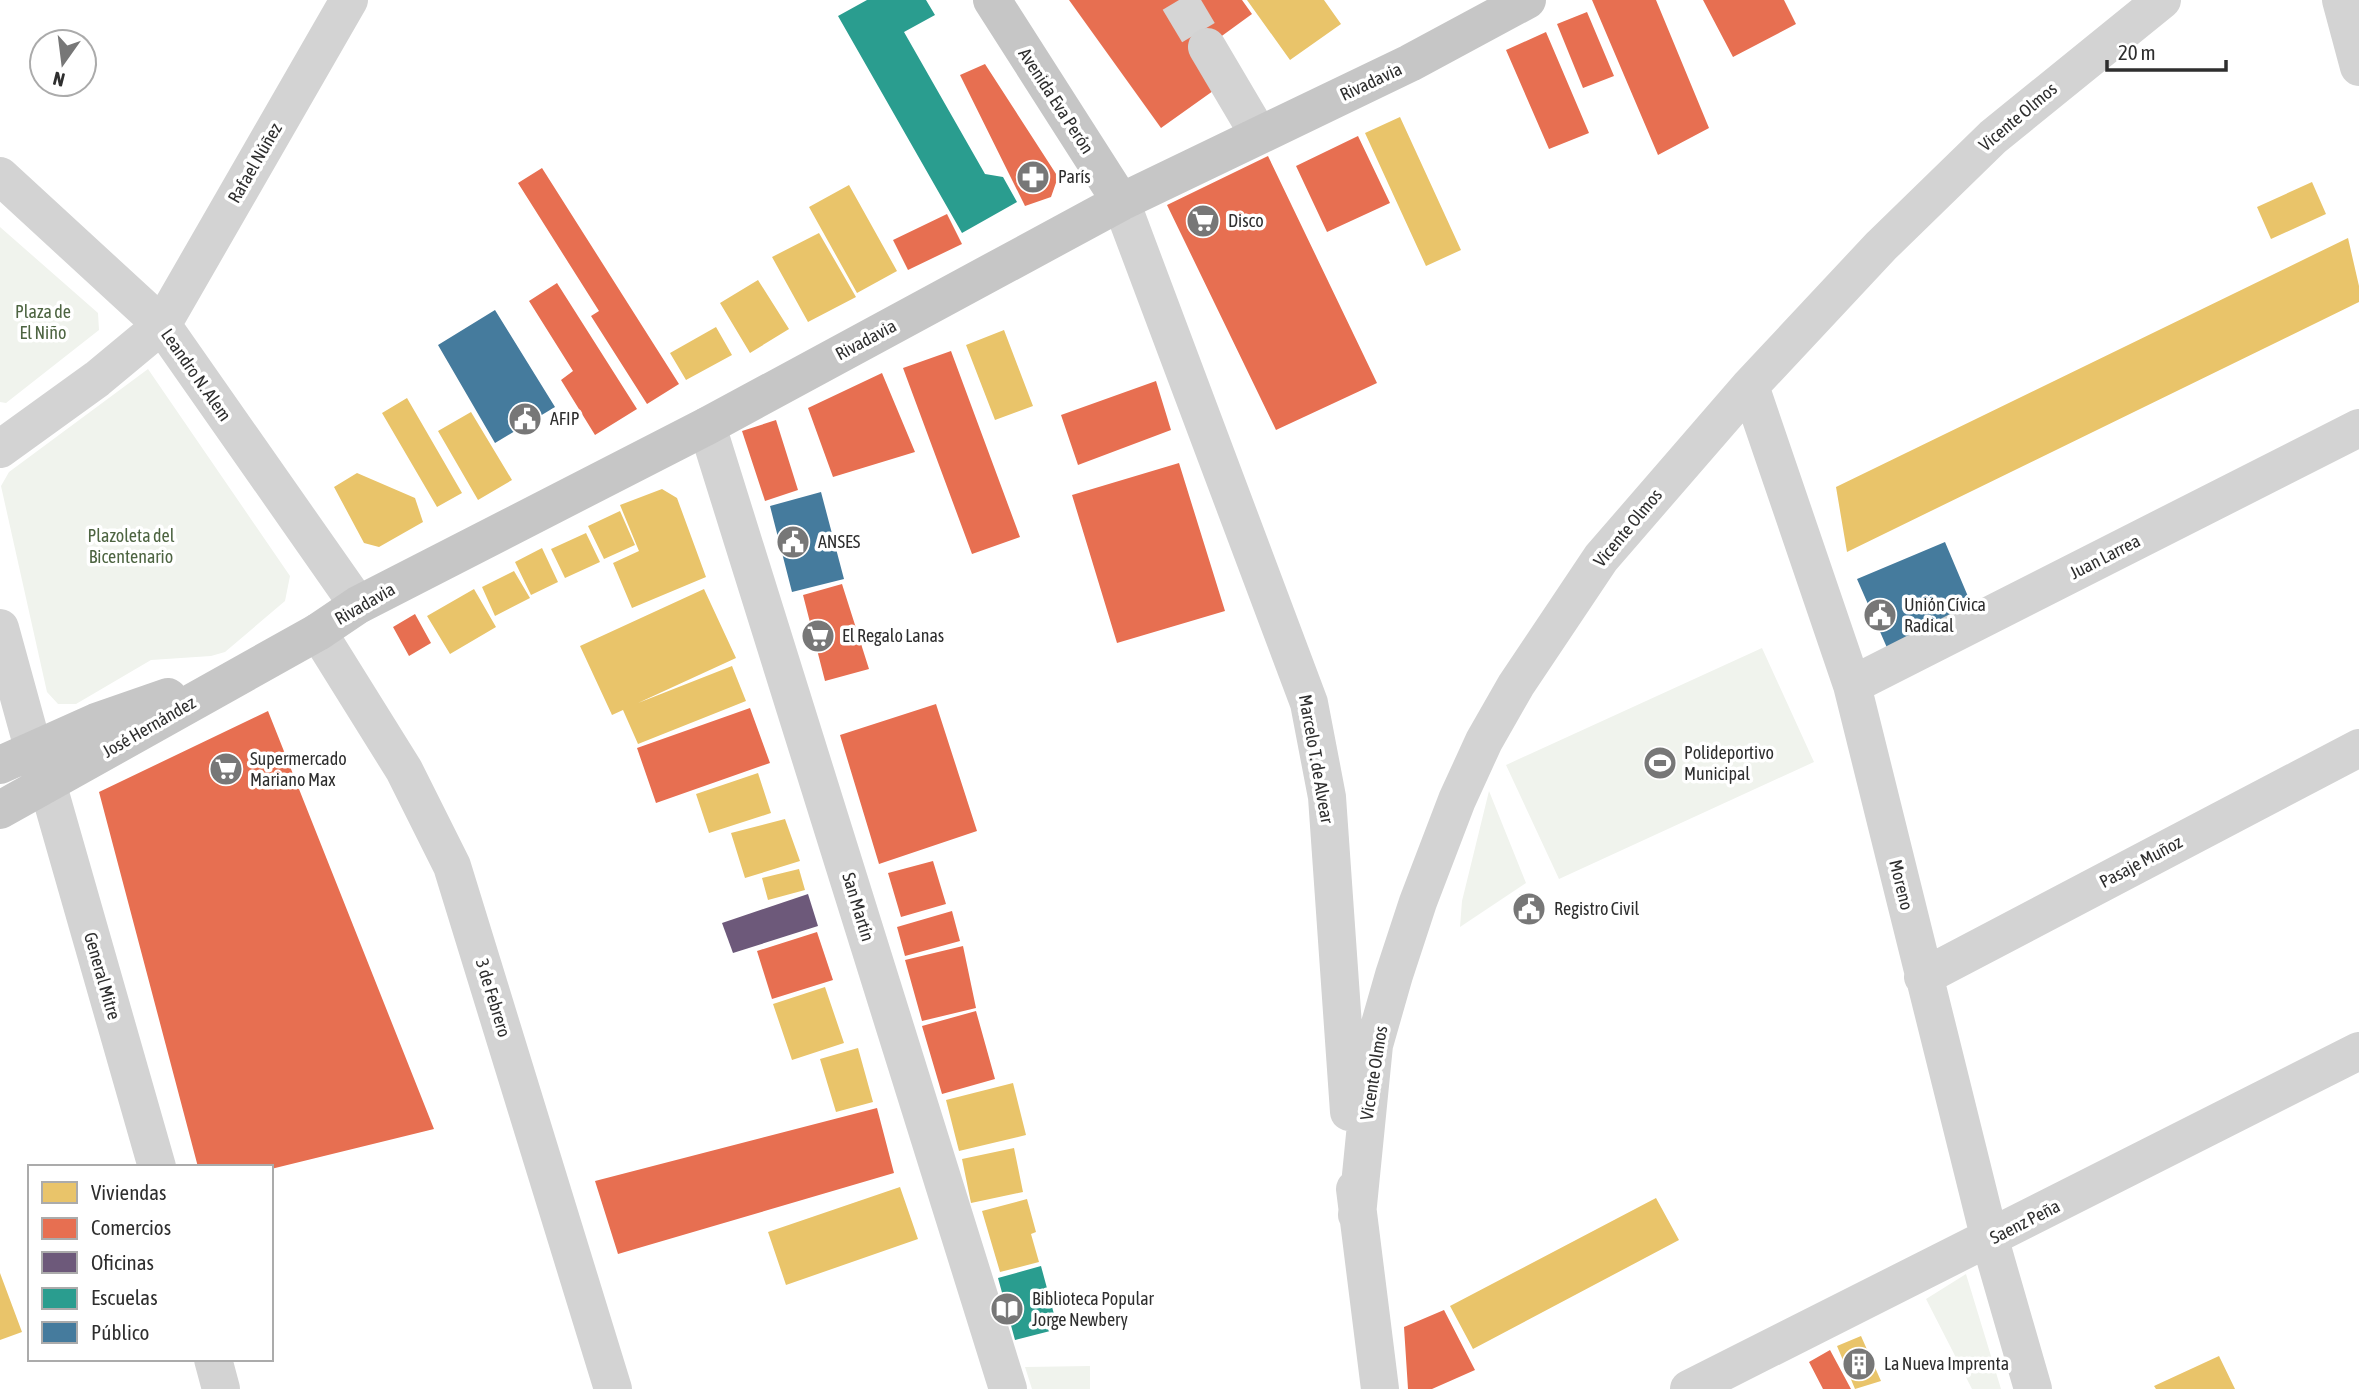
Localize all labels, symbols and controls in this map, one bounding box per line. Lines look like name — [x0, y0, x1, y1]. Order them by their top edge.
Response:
north arrow — [28, 28, 98, 98]
scale bar — [2107, 28, 2226, 72]
text: 20 m — [2118, 40, 2156, 64]
street label: Avenida Eva Perón — [1015, 44, 1098, 157]
street label: Rivadavia — [1337, 58, 1405, 105]
text: N — [51, 67, 67, 92]
street label: Vicente Olmos — [1974, 78, 2061, 155]
street label: Rafael Núñez — [223, 119, 286, 206]
pharmacy icon: París — [1014, 158, 1052, 196]
place label: París — [1058, 166, 1091, 187]
supermarket icon: Disco — [1184, 202, 1222, 240]
place label: Disco — [1228, 210, 1264, 231]
park label: Plaza de El Niño — [15, 301, 71, 343]
street label: Rivadavia — [832, 315, 900, 364]
street label: Leandro N. Alem — [157, 325, 236, 425]
public building icon: AFIP — [506, 400, 544, 438]
place label: AFIP — [550, 408, 580, 429]
street label: Vicente Olmos — [1589, 484, 1666, 571]
public building icon: ANSES — [774, 523, 812, 561]
park label: Plazoleta del Bicentenario — [88, 525, 175, 567]
street label: Juan Larrea — [2066, 530, 2144, 583]
place label: ANSES — [818, 531, 861, 552]
street label: Rivadavia — [331, 578, 398, 629]
place label: Unión Cívica Radical — [1904, 594, 1986, 636]
public building icon: Unión Cívica Radical — [1861, 596, 1899, 634]
supermarket icon: El Regalo Lanas — [799, 617, 837, 655]
place label: El Regalo Lanas — [842, 625, 944, 646]
street label: José Hernández — [98, 691, 200, 762]
street label: Marcelo T. de Alvear — [1295, 693, 1338, 826]
place label: Polideportivo Municipal — [1684, 742, 1774, 784]
sports icon: Polideportivo Municipal — [1641, 744, 1679, 782]
place label: Supermercado Mariano Max — [250, 748, 347, 790]
supermarket icon: Supermercado Mariano Max — [207, 750, 245, 788]
street label: Pasaje Muñoz — [2096, 831, 2186, 892]
street label: Moreno — [1885, 857, 1918, 912]
street label: San Martín — [838, 870, 879, 944]
public building icon: Registro Civil — [1510, 890, 1548, 928]
place label: Registro Civil — [1554, 898, 1640, 919]
street label: General Mitre — [80, 930, 125, 1022]
street label: 3 de Febrero — [472, 956, 515, 1040]
street label: Vicente Olmos — [1356, 1024, 1391, 1122]
legend — [28, 1165, 273, 1361]
text: Viviendas — [91, 1180, 166, 1204]
street label: Saenz Peña — [1986, 1195, 2063, 1248]
text: Comercios — [91, 1215, 171, 1239]
text: Oficinas — [91, 1250, 154, 1274]
text: Escuelas — [91, 1285, 158, 1309]
place label: Biblioteca Popular Jorge Newbery — [1032, 1288, 1155, 1330]
library icon: Biblioteca Popular Jorge Newbery — [988, 1290, 1026, 1328]
text: Público — [91, 1320, 149, 1344]
building icon: La Nueva Imprenta — [1840, 1345, 1878, 1383]
place label: La Nueva Imprenta — [1884, 1353, 2009, 1374]

